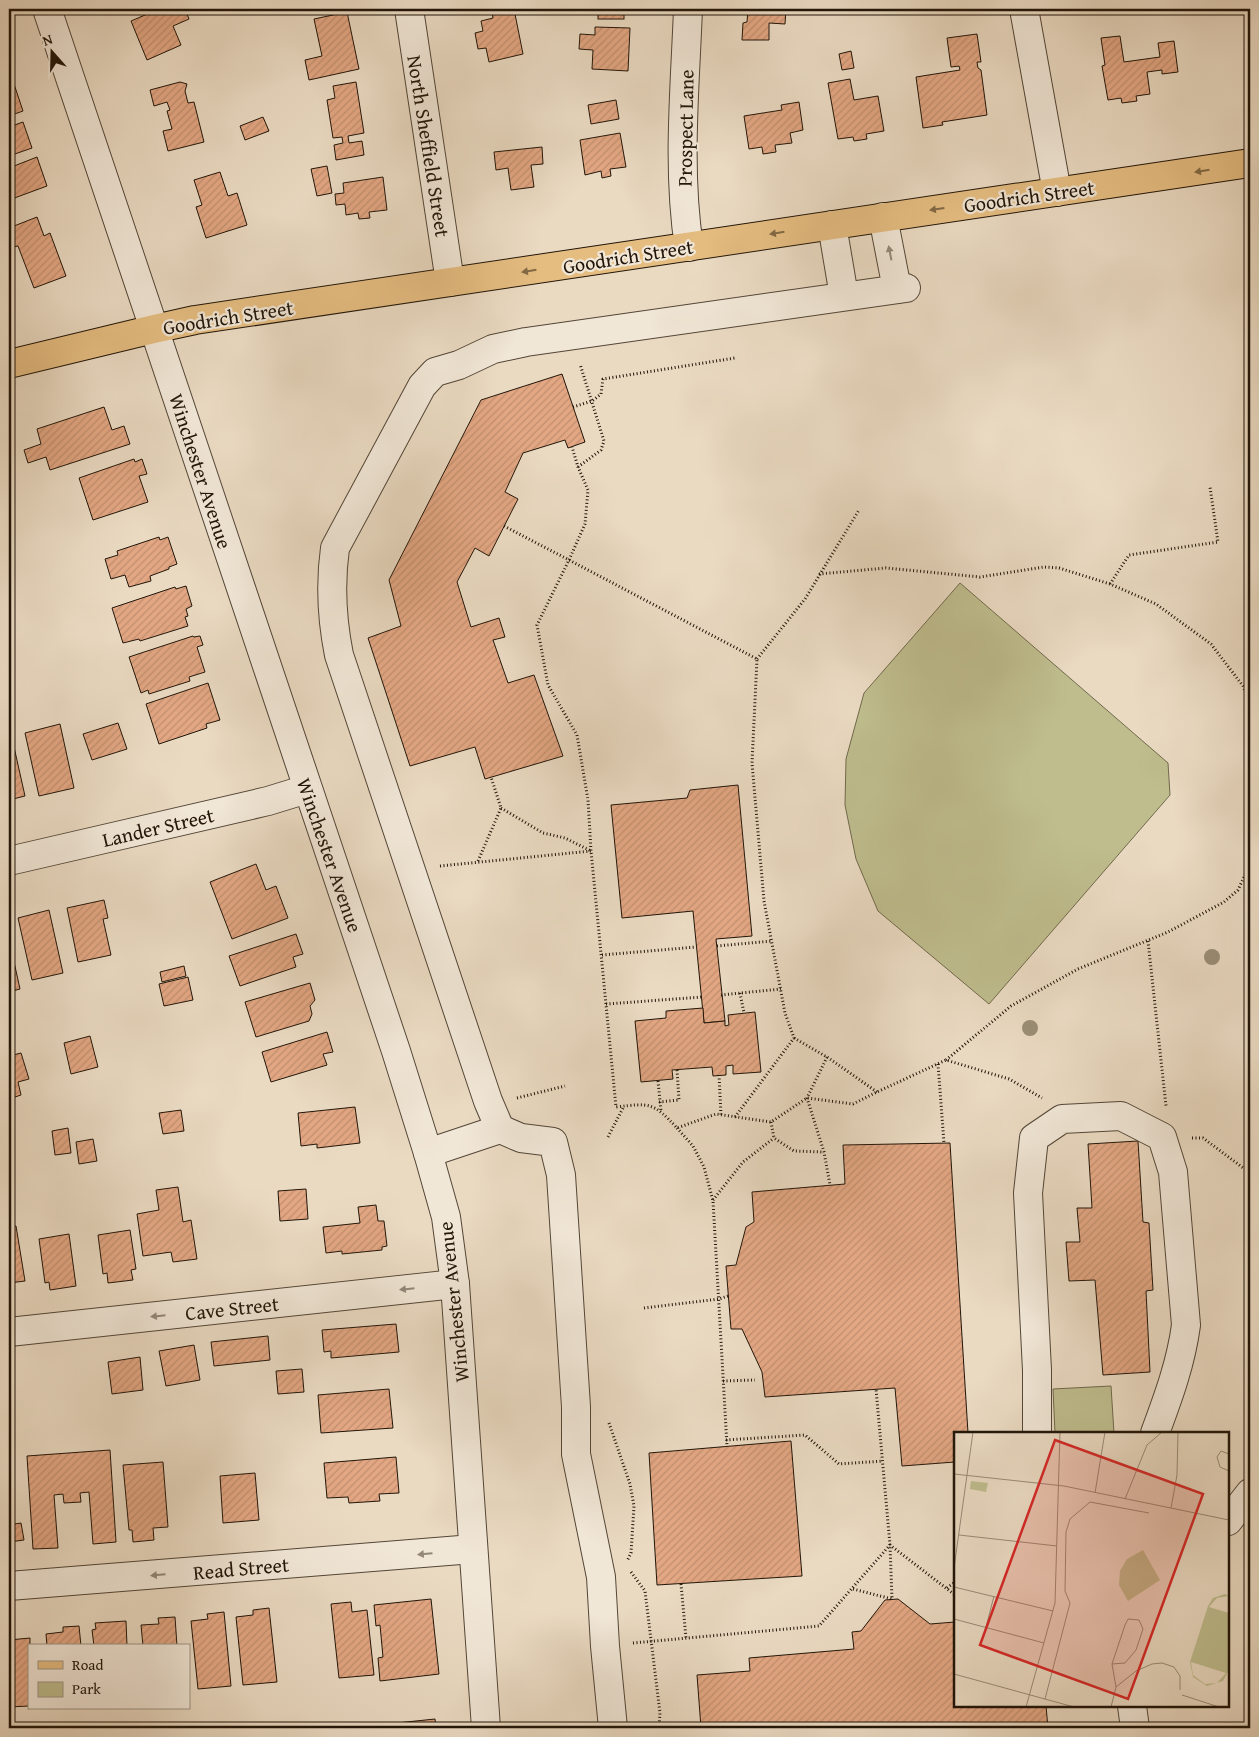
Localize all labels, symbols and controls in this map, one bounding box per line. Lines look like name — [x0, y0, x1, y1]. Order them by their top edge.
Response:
north arrow — [28, 28, 78, 78]
text: N — [40, 29, 56, 51]
street label: North Sheffield Street — [400, 53, 458, 239]
street label: Prospect Lane — [669, 69, 701, 187]
one-way arrow — [1194, 167, 1210, 175]
street label: Goodrich Street — [962, 172, 1096, 220]
one-way arrow — [929, 205, 945, 213]
one-way arrow — [768, 229, 784, 237]
street label: Goodrich Street — [561, 231, 695, 281]
one-way arrow — [885, 245, 893, 261]
one-way arrow — [521, 267, 537, 275]
street label: Goodrich Street — [161, 292, 295, 342]
street label: Winchester Avenue — [162, 390, 240, 552]
street label: Winchester Avenue — [290, 774, 370, 936]
street label: Lander Street — [99, 800, 217, 854]
street label: Winchester Avenue — [430, 1220, 476, 1384]
one-way arrow — [399, 1285, 415, 1293]
street label: Cave Street — [184, 1289, 280, 1327]
one-way arrow — [150, 1312, 166, 1320]
inset map — [954, 1432, 1229, 1707]
street label: Read Street — [192, 1549, 290, 1587]
one-way arrow — [416, 1550, 432, 1558]
one-way arrow — [150, 1571, 166, 1579]
legend — [28, 1644, 190, 1710]
text: Road — [72, 1654, 103, 1675]
text: Park — [72, 1678, 101, 1699]

